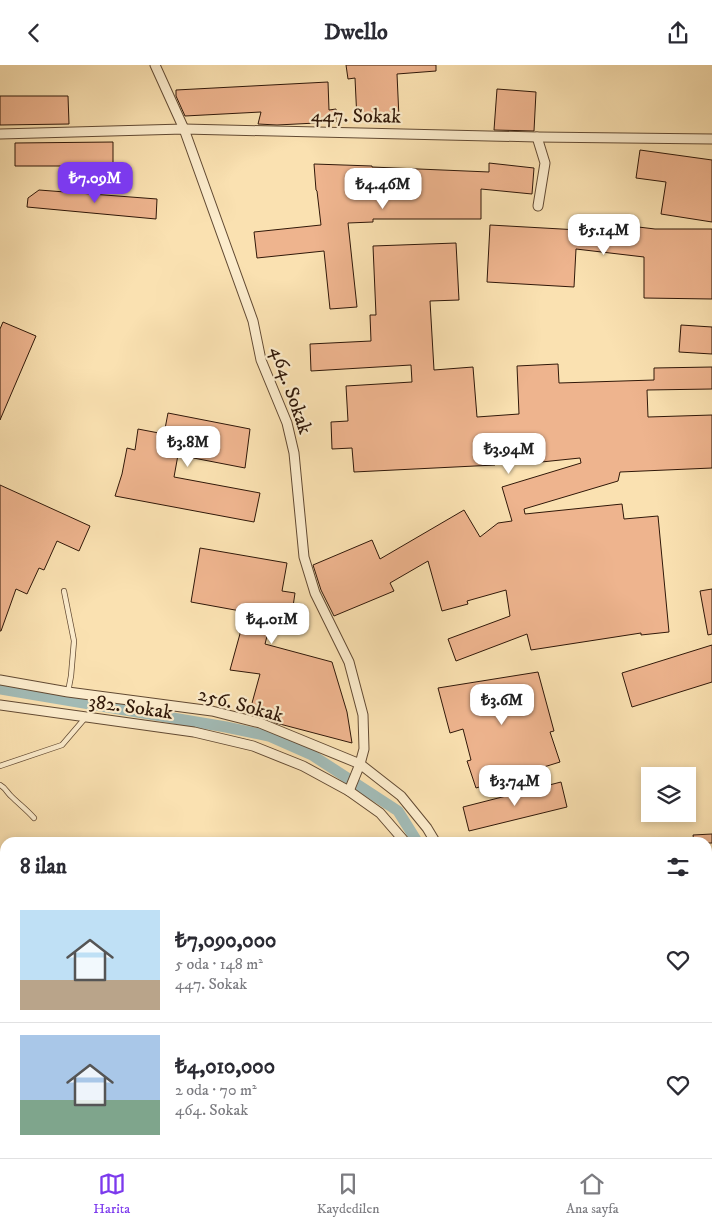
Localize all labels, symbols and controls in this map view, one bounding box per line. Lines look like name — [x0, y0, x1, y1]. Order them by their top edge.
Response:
icon: back — [20, 19, 48, 47]
text: Dwello — [324, 19, 388, 46]
icon: share — [664, 19, 692, 47]
street label: 447. Sokak — [311, 103, 401, 130]
pin: ₺7.09M — [54, 161, 136, 204]
pin: ₺4.46M — [342, 167, 424, 210]
text: ₺7.09M — [69, 168, 121, 188]
text: ₺4.46M — [356, 174, 410, 194]
pin: ₺5.14M — [563, 213, 645, 256]
text: ₺5.14M — [579, 220, 629, 240]
street label: 464. Sokak — [264, 343, 317, 438]
pin: ₺3.8M — [153, 425, 223, 468]
text: ₺3.8M — [167, 432, 209, 452]
pin: ₺3.94M — [468, 433, 550, 475]
text: ₺3.94M — [484, 439, 534, 459]
pin: ₺4.01M — [231, 603, 313, 645]
text: ₺4.01M — [246, 609, 298, 629]
street label: 256. Sokak — [195, 682, 286, 729]
pin: ₺3.6M — [467, 683, 537, 726]
street label: 382. Sokak — [87, 689, 175, 726]
text: ₺3.6M — [481, 690, 523, 710]
pin: ₺3.74M — [474, 765, 556, 807]
map controls — [641, 767, 696, 822]
button: layers — [641, 767, 696, 822]
text: ₺3.74M — [490, 771, 540, 791]
icon: filters — [664, 853, 692, 881]
text: 8 ilan — [20, 854, 67, 880]
text: ₺7,090,000 — [175, 928, 276, 954]
icon: home — [60, 930, 120, 990]
icon: heart — [664, 946, 692, 974]
text: 5 oda · 148 m² — [175, 954, 263, 974]
text: 447. Sokak — [175, 974, 247, 994]
text: ₺4,010,000 — [175, 1054, 275, 1080]
icon: home — [60, 1055, 120, 1115]
icon: heart — [664, 1071, 692, 1099]
text: 2 oda · 70 m² — [175, 1080, 257, 1100]
text: 464. Sokak — [175, 1100, 248, 1120]
tab: Harita — [93, 1170, 130, 1218]
tab: Kaydedilen — [317, 1170, 380, 1218]
tab: Ana sayfa — [566, 1170, 619, 1218]

